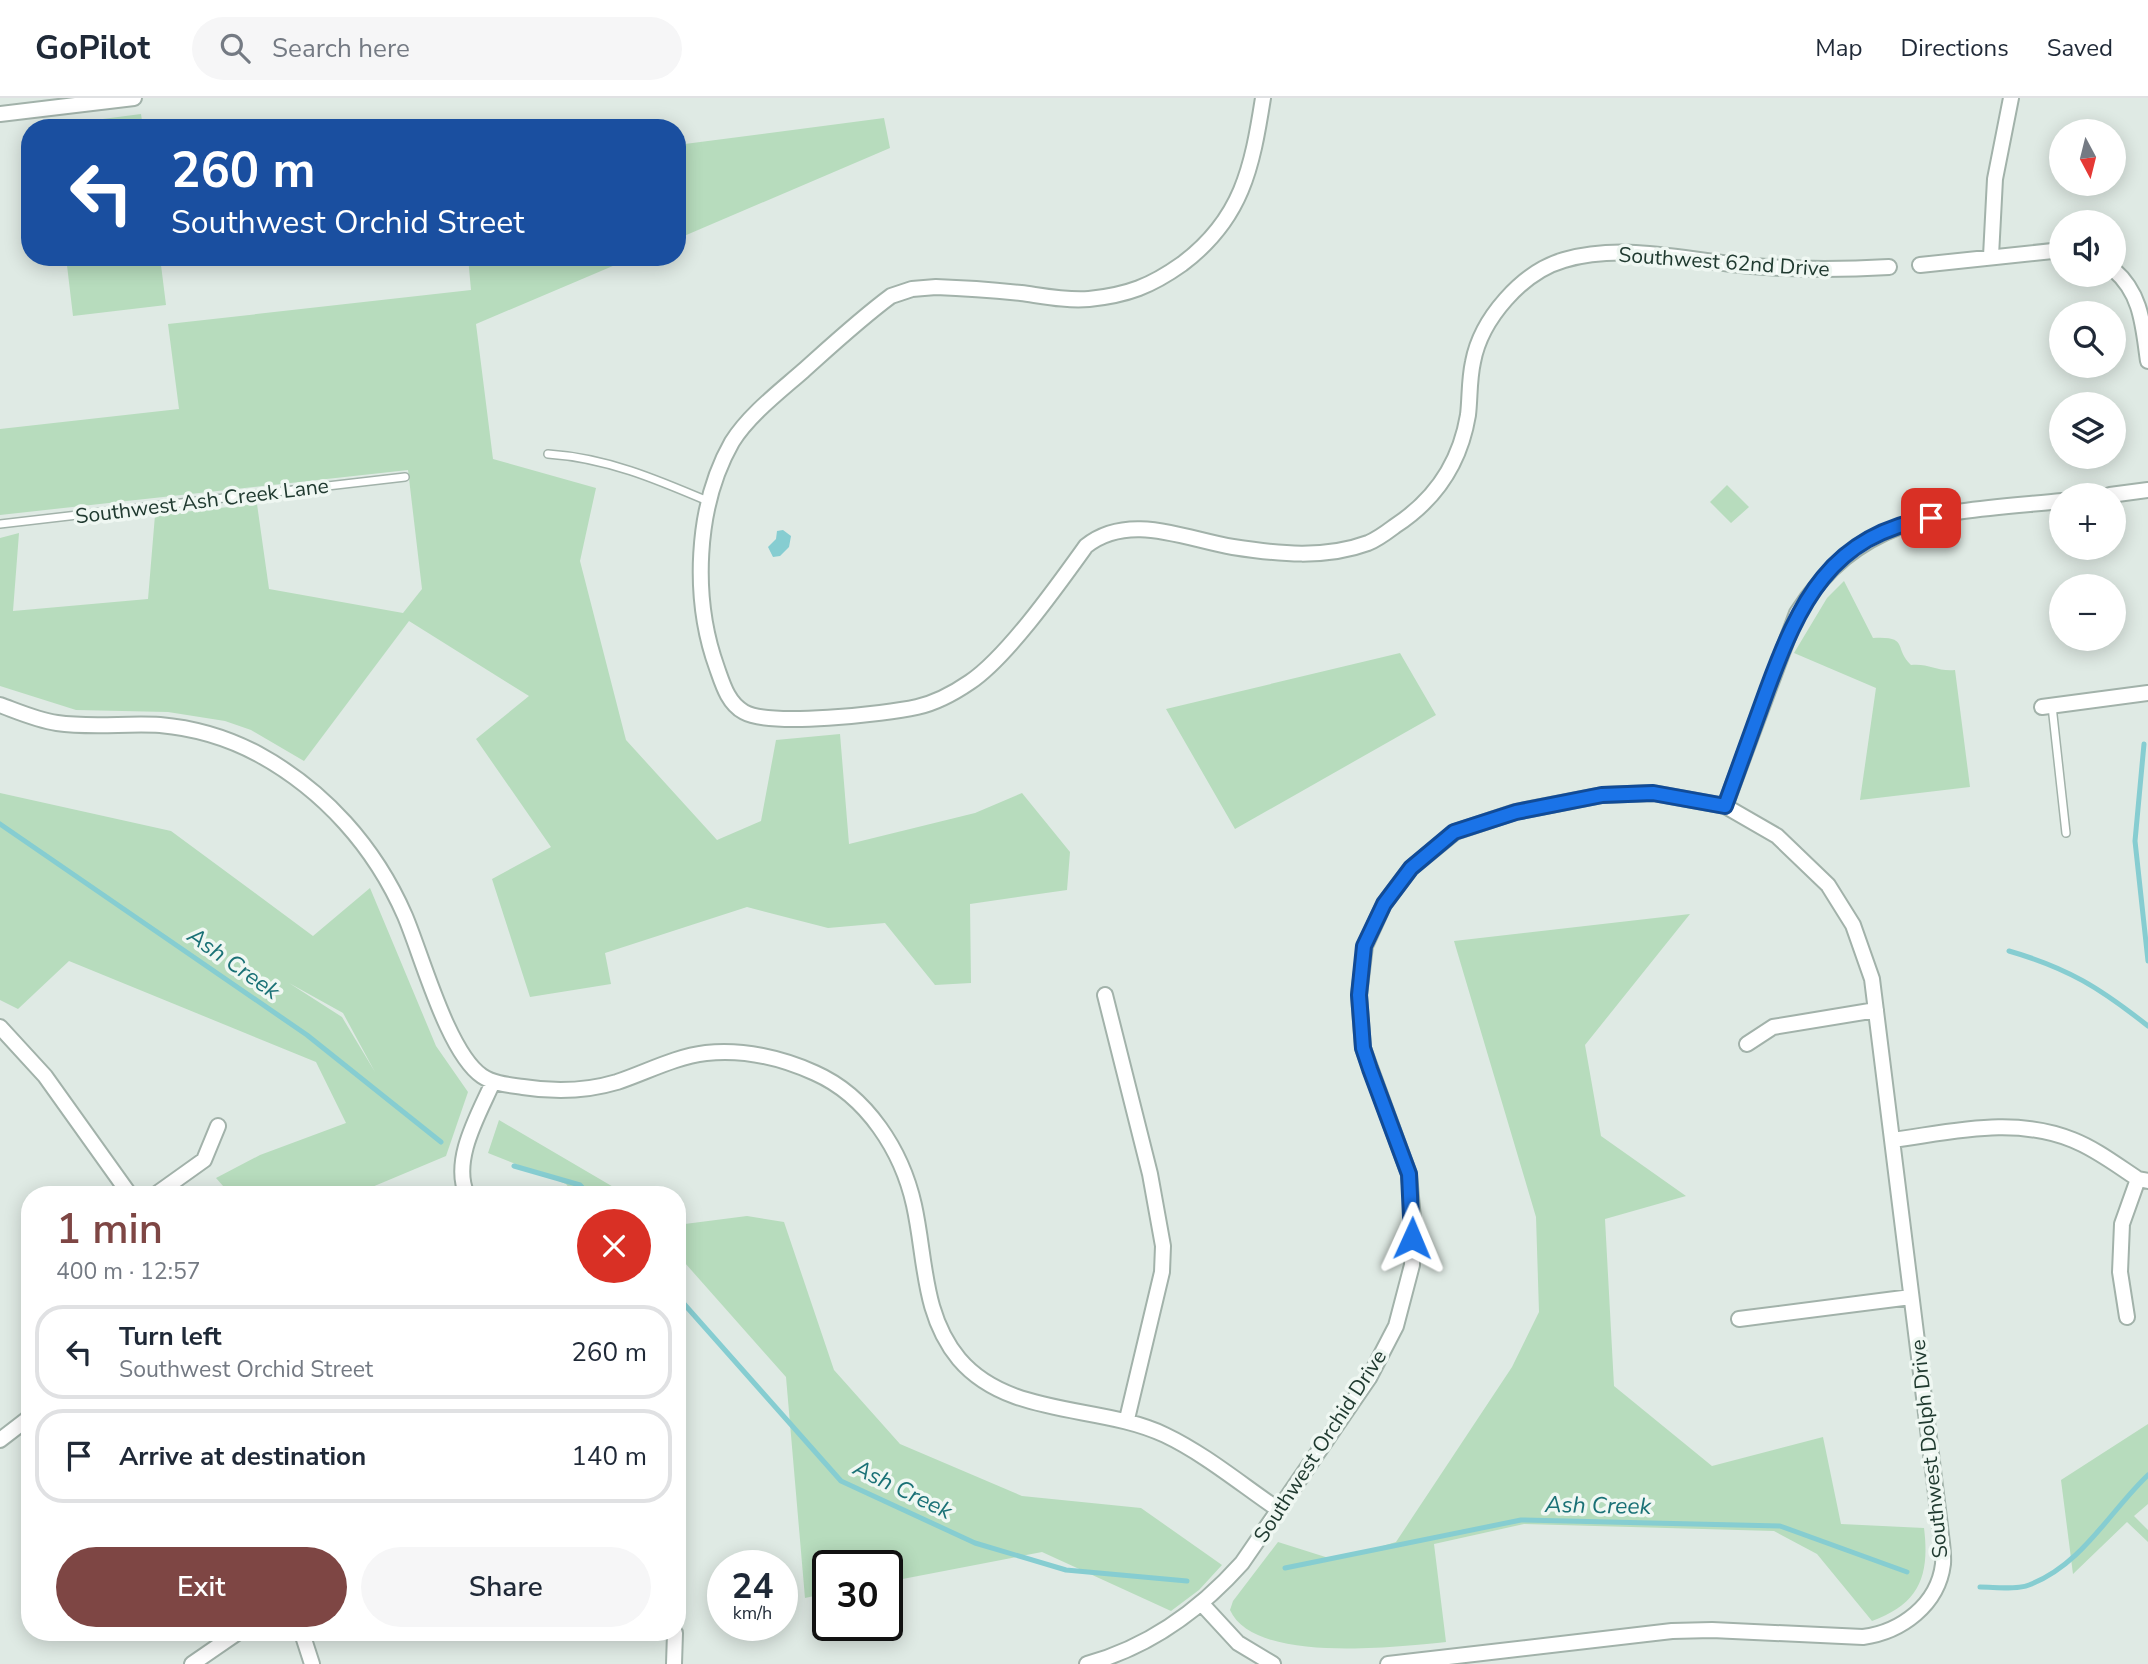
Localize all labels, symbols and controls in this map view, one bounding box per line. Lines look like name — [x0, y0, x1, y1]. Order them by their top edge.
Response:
search box — [192, 17, 682, 80]
text: GoPilot — [35, 26, 150, 71]
icon: search — [216, 29, 254, 67]
text: Search here — [272, 31, 410, 66]
text: Map — [1815, 32, 1862, 64]
text: Directions — [1900, 32, 2009, 64]
text: Saved — [2047, 32, 2113, 64]
north arrow — [2049, 119, 2126, 196]
map controls — [2049, 119, 2126, 651]
text: 260 m — [171, 137, 315, 204]
icon: left — [56, 147, 147, 238]
text: Southwest Orchid Street — [171, 201, 524, 244]
button: sound — [2049, 210, 2126, 287]
street label: Southwest 62nd Drive — [1618, 241, 1830, 283]
button: search — [2049, 301, 2126, 378]
button: layers — [2049, 392, 2126, 469]
street label: Southwest Ash Creek Lane — [74, 472, 330, 530]
button: + — [2049, 483, 2126, 560]
pin — [1901, 488, 1961, 548]
icon: arrive — [1912, 499, 1950, 537]
button: − — [2049, 574, 2126, 651]
water label: Ash Creek — [181, 920, 287, 1007]
text: 1 min — [56, 1201, 163, 1258]
position arrow — [1375, 1201, 1449, 1275]
button: close — [577, 1209, 651, 1283]
text: 400 m · 12:57 — [56, 1256, 201, 1287]
text: Turn left — [119, 1319, 222, 1354]
icon: left — [60, 1333, 98, 1371]
text: 260 m — [571, 1335, 647, 1370]
street label: Southwest Dolph Drive — [1904, 1338, 1954, 1560]
street label: Southwest Orchid Drive — [1247, 1344, 1393, 1548]
text: Southwest Orchid Street — [119, 1354, 373, 1385]
icon: arrive — [60, 1437, 98, 1475]
text: Arrive at destination — [119, 1439, 366, 1474]
text: 140 m — [571, 1439, 647, 1474]
water label: Ash Creek — [847, 1452, 958, 1527]
water label: Ash Creek — [1544, 1489, 1652, 1522]
button: Exit — [56, 1547, 347, 1627]
button: Share — [361, 1547, 651, 1627]
speed limit sign: 30 — [812, 1550, 903, 1641]
text: 24 — [731, 1563, 774, 1610]
text: km/h — [733, 1601, 772, 1625]

